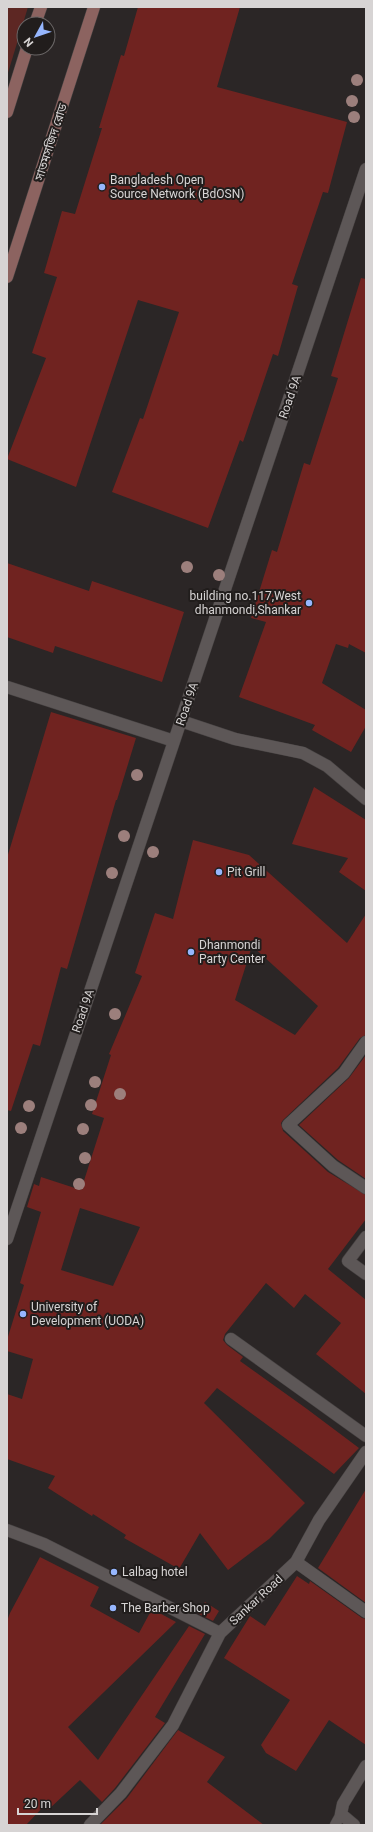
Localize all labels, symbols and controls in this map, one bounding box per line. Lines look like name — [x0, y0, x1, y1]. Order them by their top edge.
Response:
north arrow — [16, 16, 56, 56]
text: N — [21, 35, 36, 49]
street label: সাতমসজিদ রোড — [31, 101, 70, 183]
place label: Bangladesh Open Source Network (BdOSN) — [110, 173, 244, 201]
marker: Bangladesh Open Source Network (BdOSN) — [97, 182, 107, 192]
street label: Road 9A — [276, 373, 304, 421]
place label: building no.117,West dhanmondi,Shankar — [190, 589, 301, 617]
marker: building no.117,West dhanmondi,Shankar — [304, 598, 314, 608]
street label: Road 9A — [173, 680, 201, 728]
place label: Pit Grill — [227, 865, 265, 879]
marker: Pit Grill — [214, 867, 224, 877]
place label: Dhanmondi Party Center — [199, 938, 265, 966]
marker: Dhanmondi Party Center — [186, 947, 196, 957]
street label: Road 9A — [69, 987, 97, 1035]
place label: University of Development (UODA) — [31, 1300, 144, 1328]
marker: University of Development (UODA) — [18, 1309, 28, 1319]
place label: Lalbag hotel — [122, 1565, 188, 1579]
marker: Lalbag hotel — [109, 1567, 119, 1577]
street label: Sankar Road — [227, 1572, 285, 1628]
place label: The Barber Shop — [121, 1601, 210, 1615]
marker: The Barber Shop — [108, 1603, 118, 1613]
scale bar — [18, 1790, 97, 1816]
text: 20 m — [24, 1797, 51, 1811]

